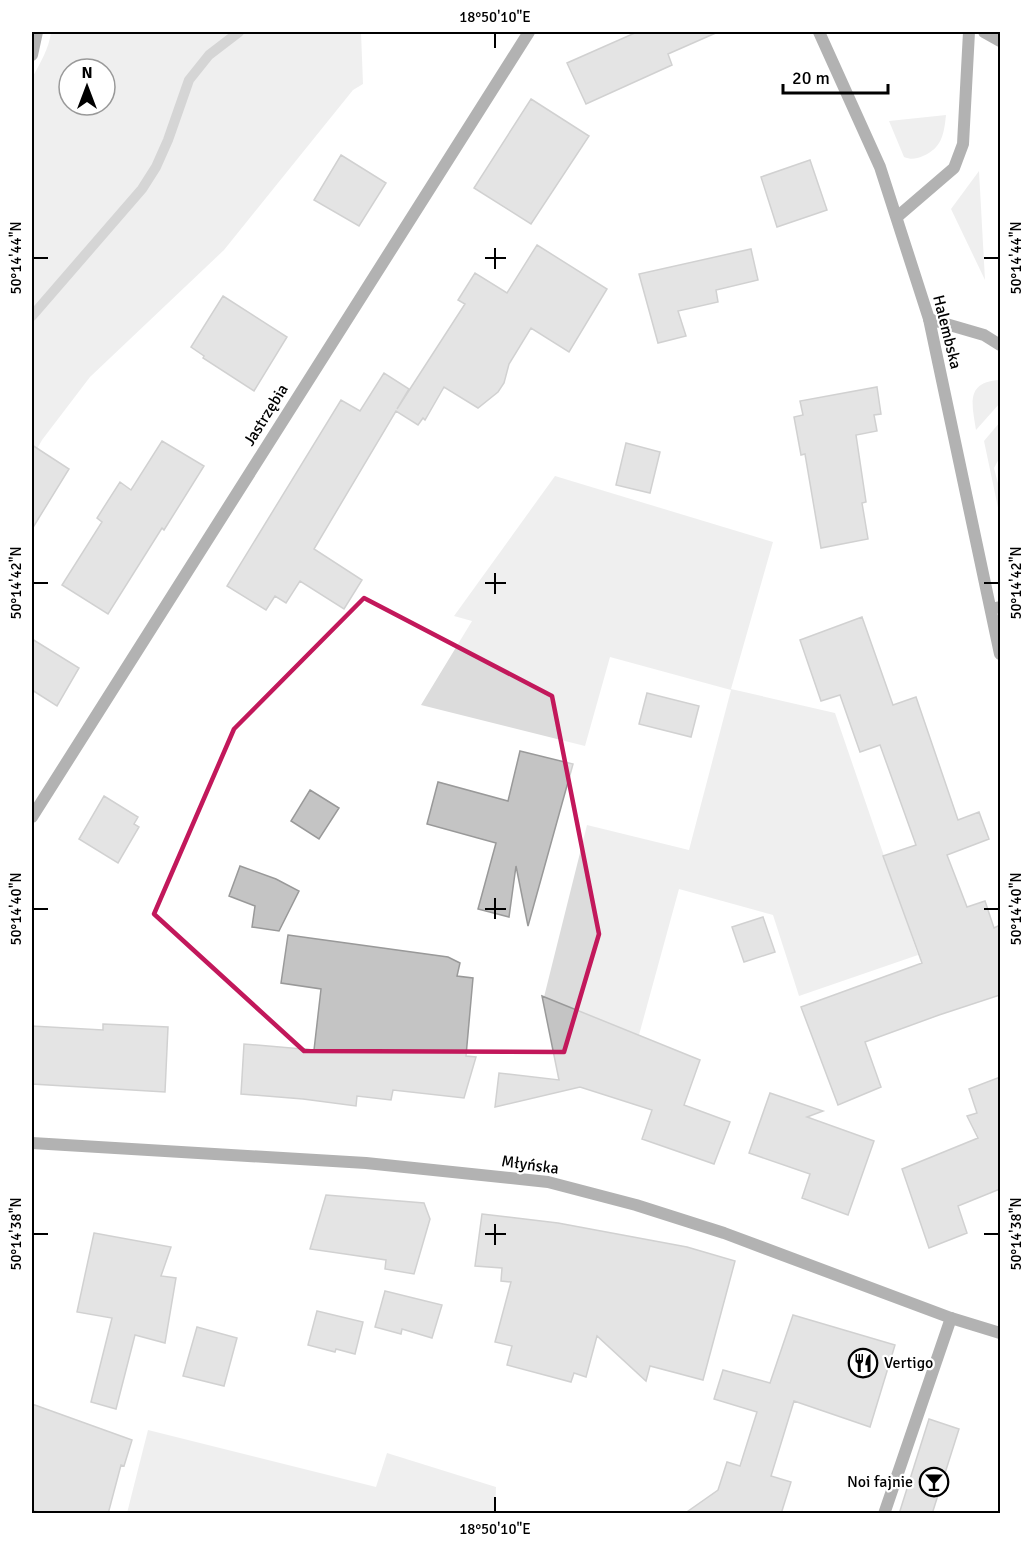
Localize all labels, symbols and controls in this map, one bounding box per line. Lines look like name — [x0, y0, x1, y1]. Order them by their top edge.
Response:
text: 18°50'10"E — [459, 8, 531, 26]
north arrow — [57, 57, 117, 117]
scale bar — [783, 57, 888, 95]
text: N — [81, 63, 93, 83]
text: 20 m — [792, 67, 830, 89]
text: 50°14'44"N — [7, 221, 25, 295]
text: 50°14'44"N — [1007, 221, 1025, 295]
street label: Halembska — [928, 293, 966, 371]
street label: Jastrzębia — [239, 380, 293, 450]
text: 50°14'42"N — [7, 546, 25, 620]
text: 50°14'42"N — [1007, 546, 1025, 620]
text: 50°14'40"N — [7, 872, 25, 946]
text: 50°14'40"N — [1007, 872, 1025, 946]
street label: Młyńska — [500, 1151, 560, 1179]
text: 50°14'38"N — [7, 1197, 25, 1271]
text: 50°14'38"N — [1007, 1197, 1025, 1271]
restaurant icon: Vertigo — [847, 1347, 879, 1379]
place label: Vertigo — [884, 1353, 933, 1373]
bar icon: Noi fajnie — [918, 1466, 950, 1498]
place label: Noi fajnie — [847, 1472, 913, 1492]
text: 18°50'10"E — [459, 1520, 531, 1538]

